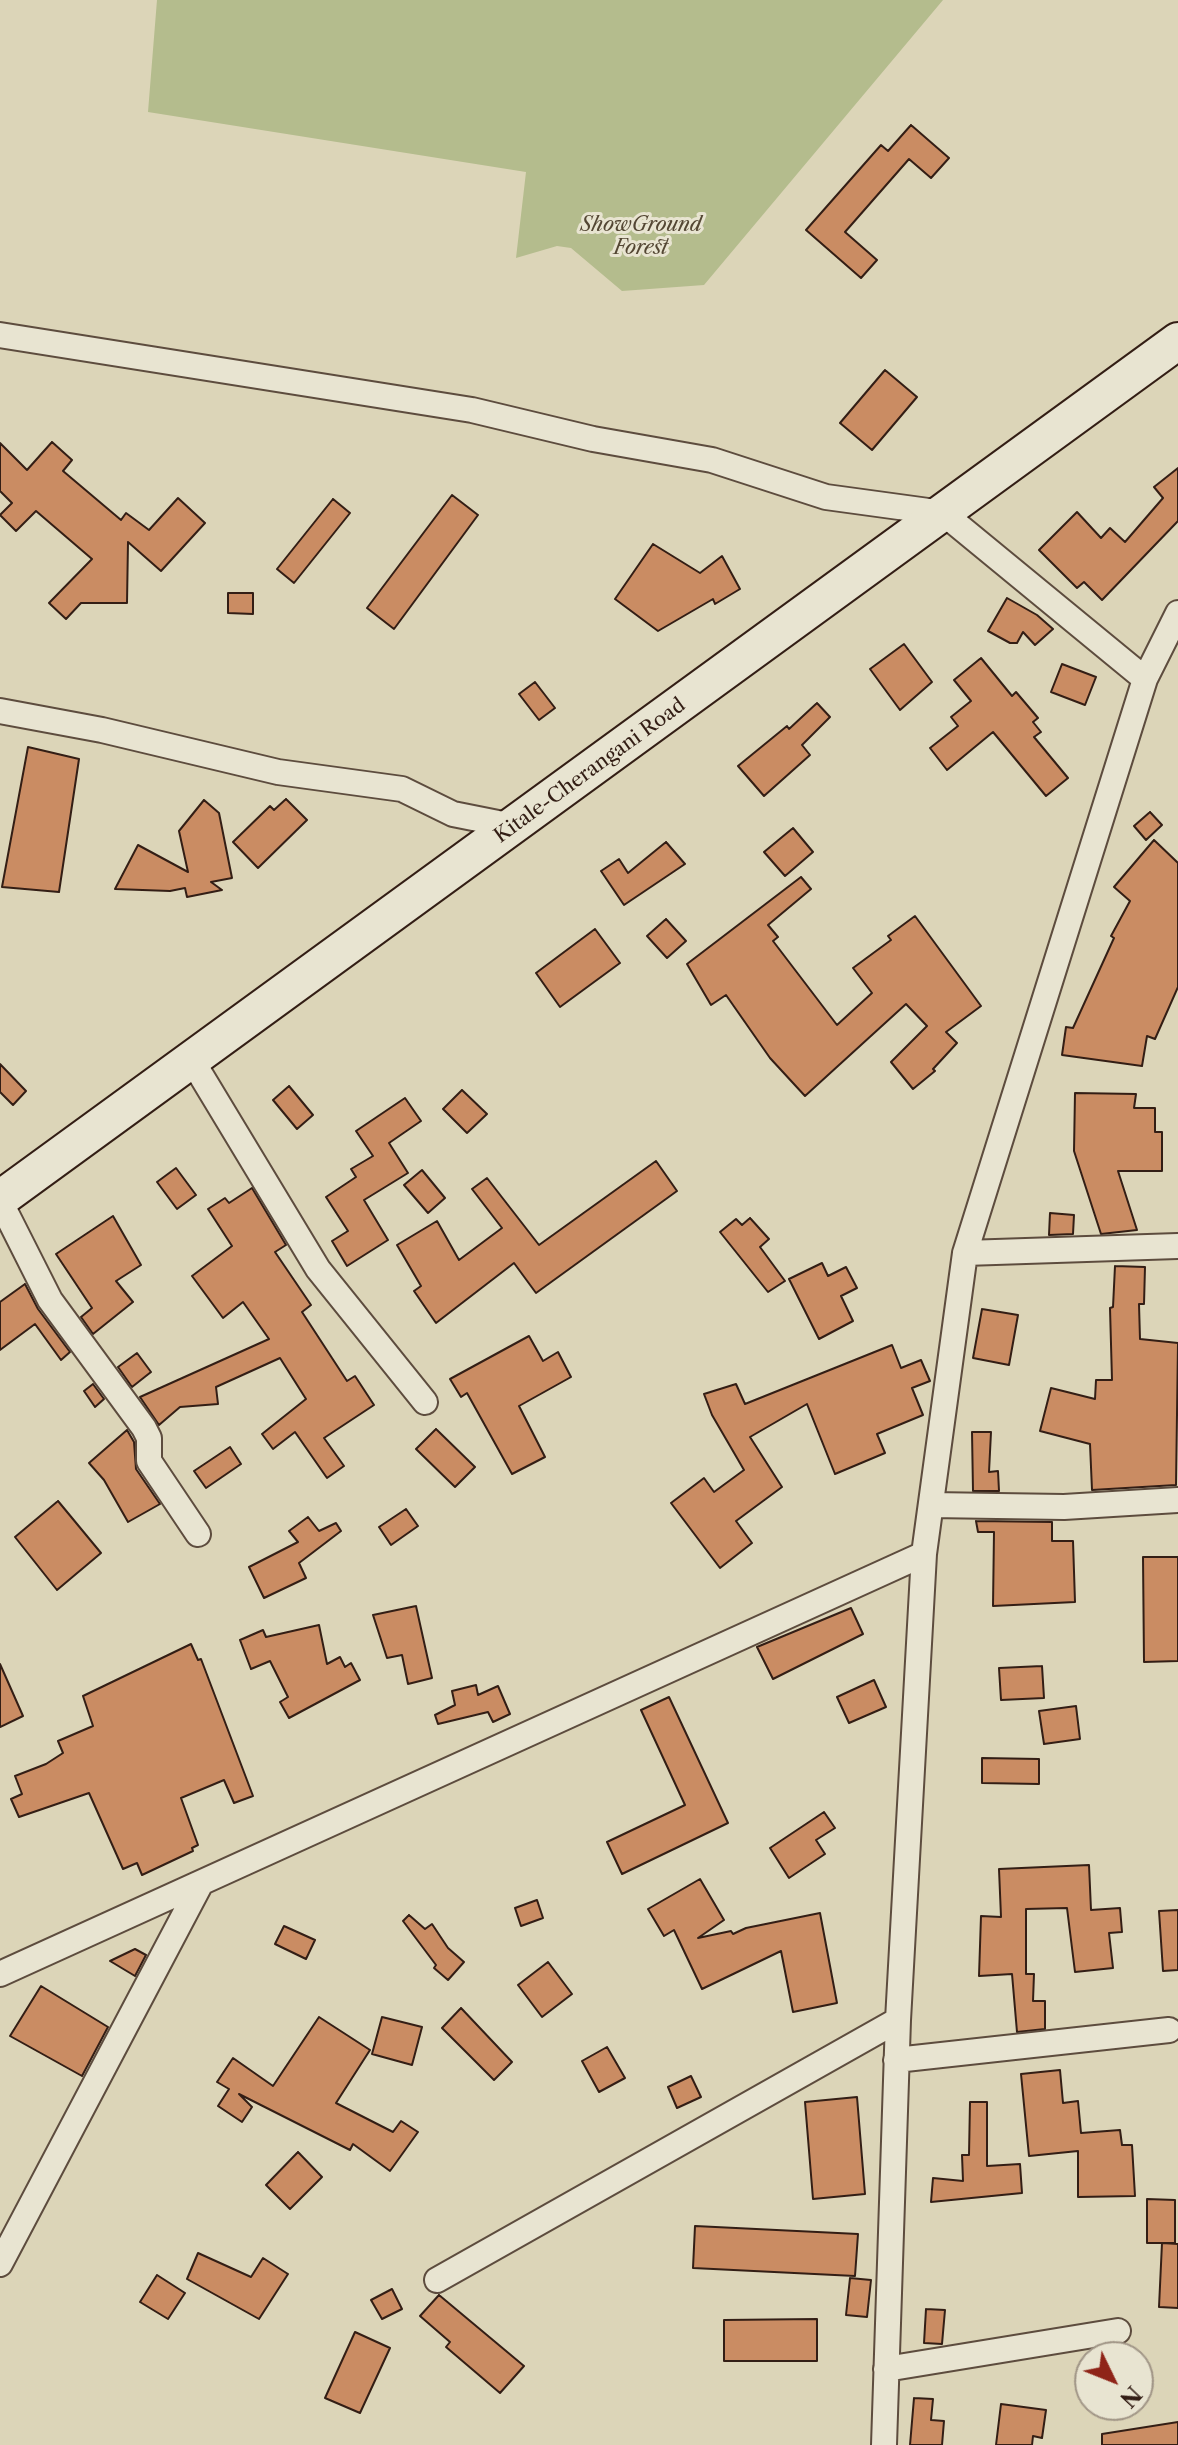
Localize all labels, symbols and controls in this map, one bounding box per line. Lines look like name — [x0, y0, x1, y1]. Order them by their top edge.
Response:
park label: ShowGround Forest — [580, 213, 702, 260]
street label: Kitale-Cherangani Road — [490, 694, 690, 848]
north arrow — [1074, 2341, 1154, 2421]
text: N — [1114, 2380, 1147, 2413]

